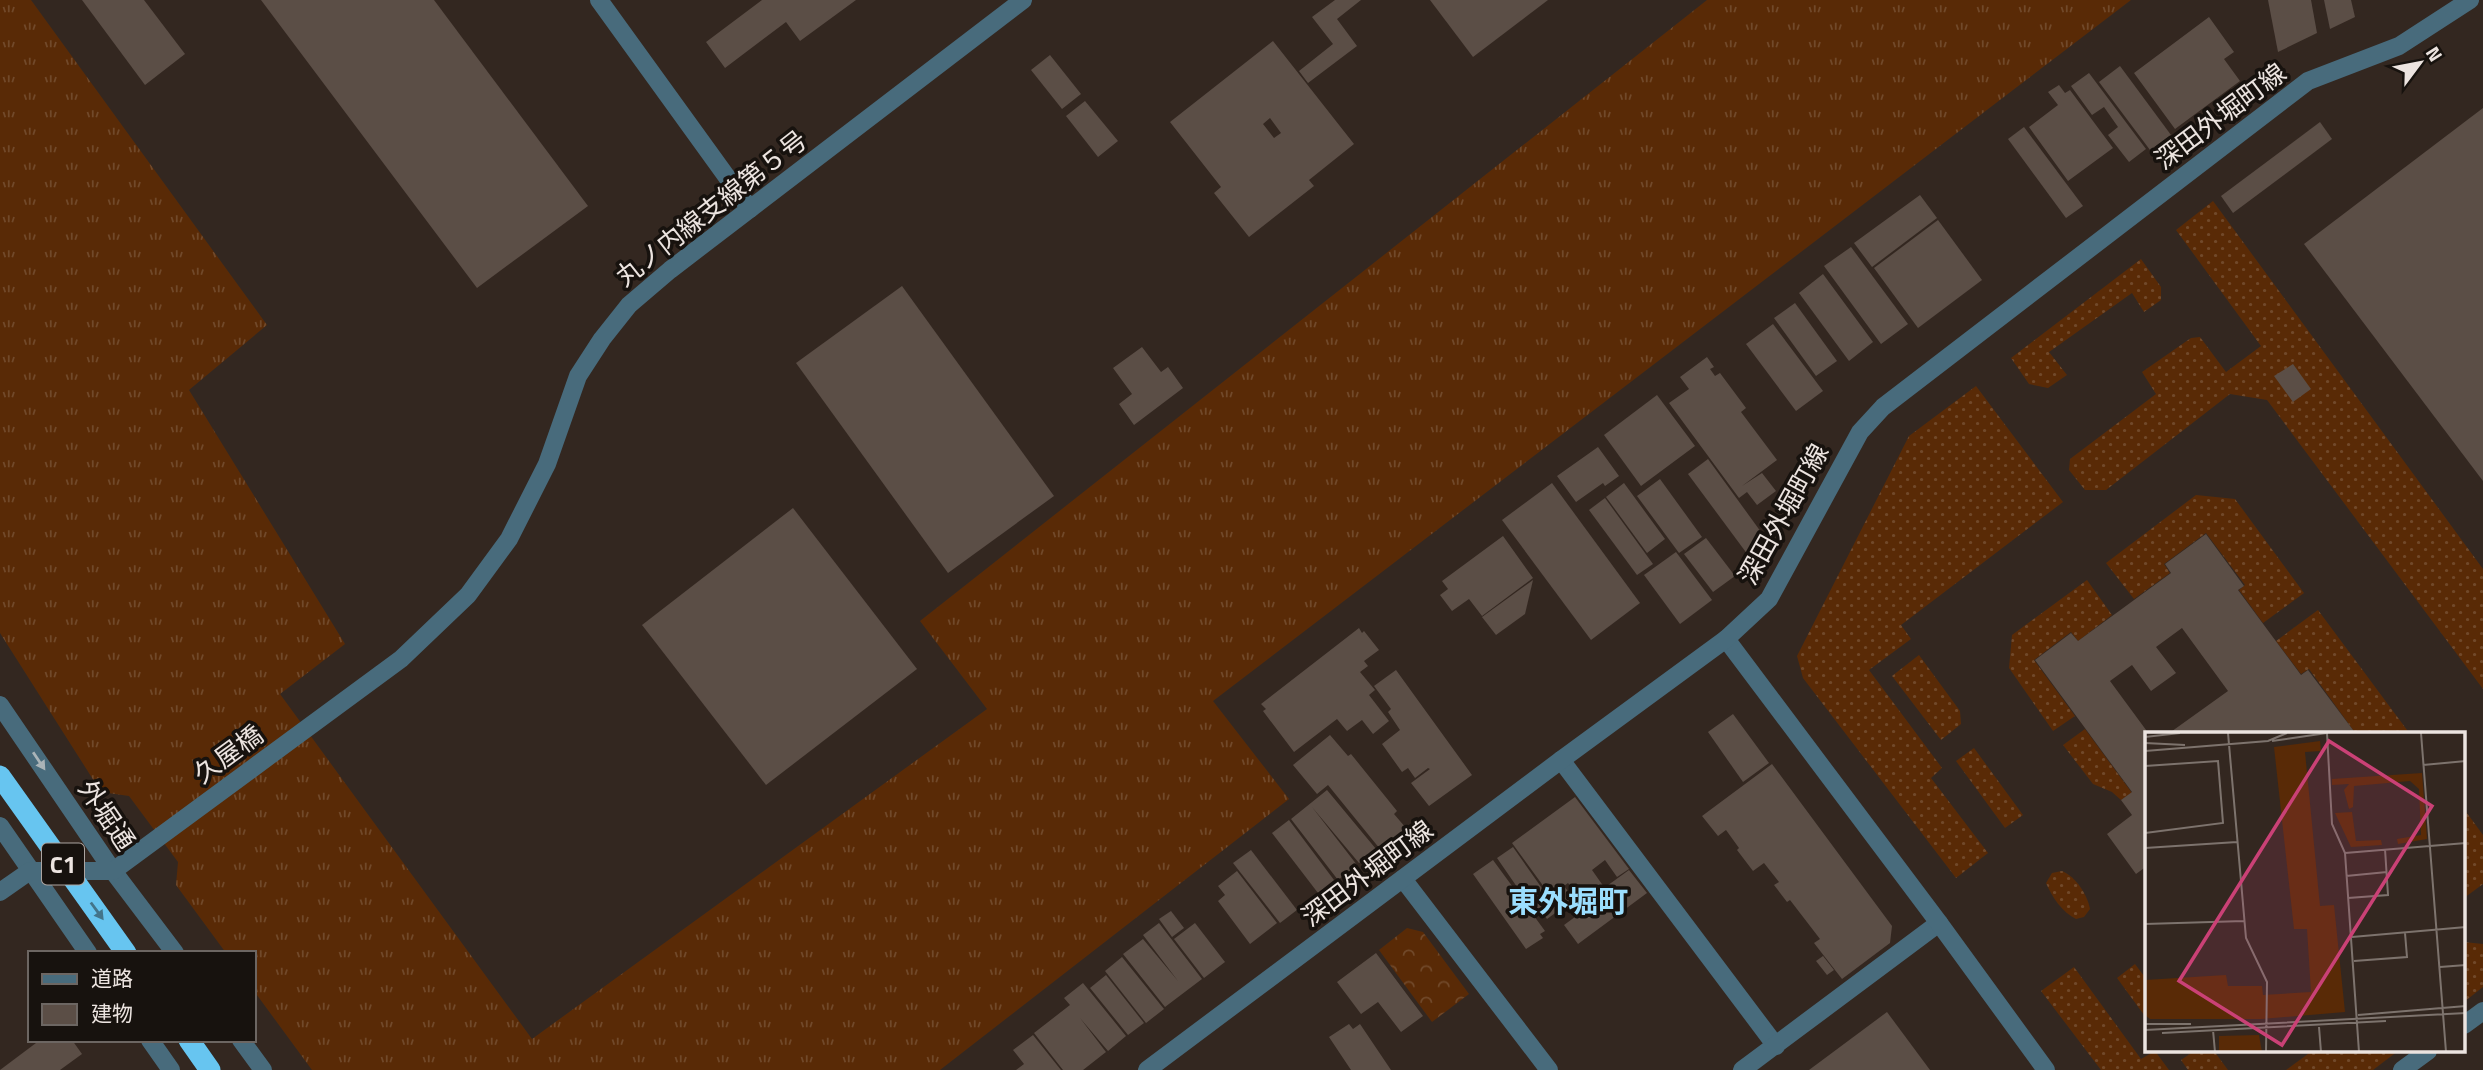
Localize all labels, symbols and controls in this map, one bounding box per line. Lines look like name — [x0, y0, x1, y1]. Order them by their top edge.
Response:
north arrow — [2385, 28, 2455, 98]
text: N — [2419, 40, 2451, 67]
street label: 深田外堀町線 — [2146, 53, 2294, 179]
street label: 丸ノ内線支線第５号 — [607, 121, 815, 295]
street label: 深田外堀町線 — [1728, 436, 1838, 592]
street label: 久屋橋 — [185, 715, 271, 793]
inset map — [2145, 732, 2466, 1052]
one-way arrow — [32, 751, 45, 771]
street label: 外堀通 — [69, 772, 145, 858]
street label: 深田外堀町線 — [1293, 810, 1441, 936]
road number: C1 — [42, 844, 84, 884]
district label: 東外堀町 — [1508, 878, 1628, 924]
one-way arrow — [90, 902, 104, 920]
legend — [28, 951, 256, 1042]
text: 道路 — [91, 962, 133, 994]
text: 建物 — [91, 997, 133, 1029]

